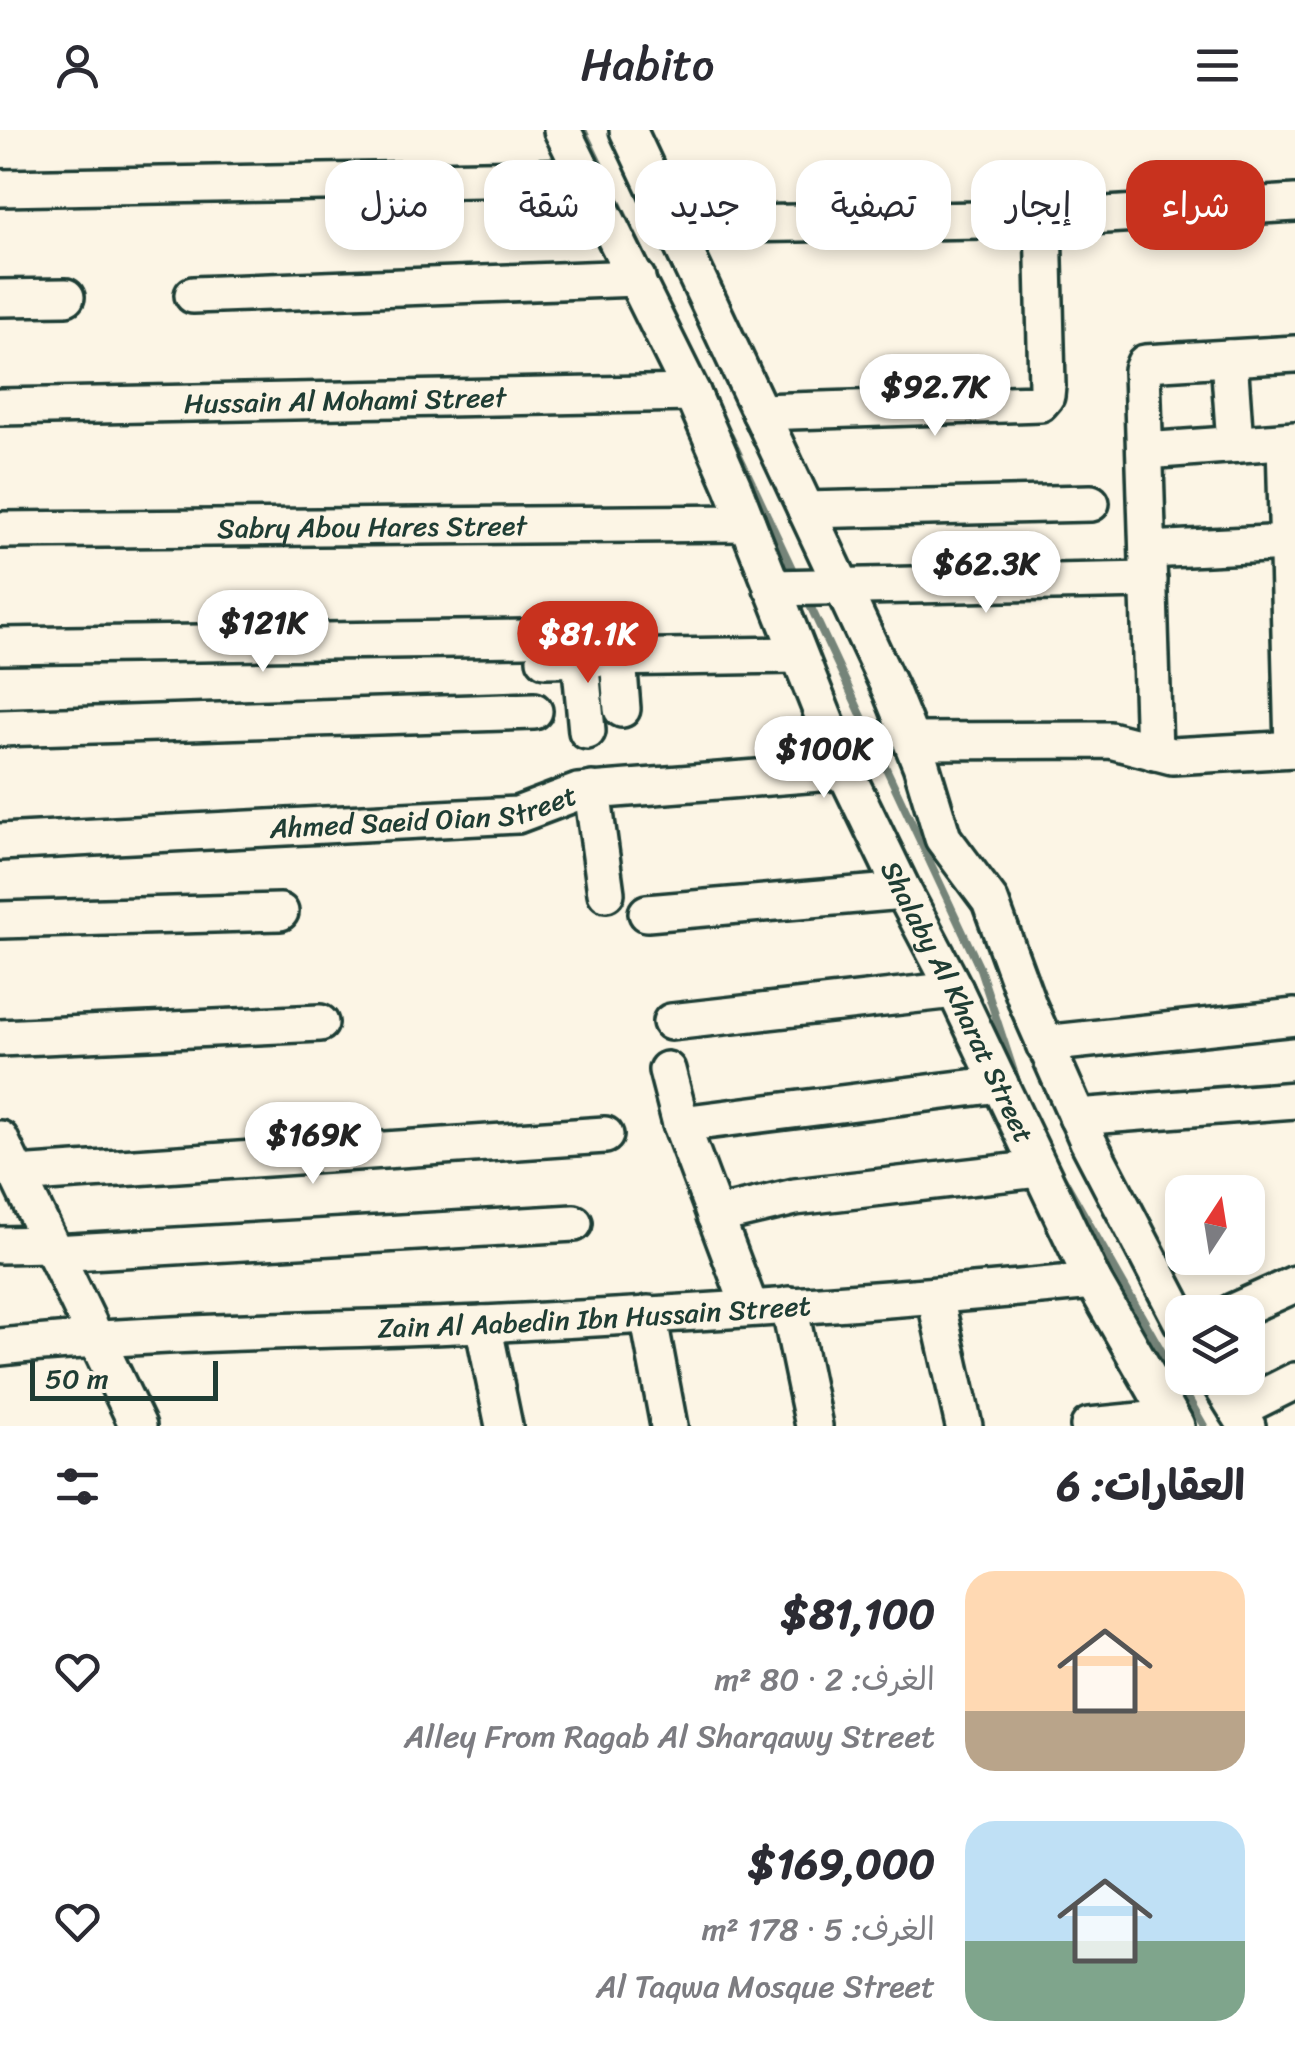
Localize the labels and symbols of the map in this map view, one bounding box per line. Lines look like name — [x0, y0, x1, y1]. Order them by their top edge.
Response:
pin: $92.7K — [854, 354, 1016, 439]
street label: Hussain Al Mohami Street — [183, 373, 508, 428]
street label: Sabry Abou Hares Street — [217, 501, 529, 553]
pin: $62.3K — [905, 531, 1067, 616]
pin: $121K — [193, 590, 333, 675]
pin: $81.1K — [507, 601, 669, 686]
pin: $100K — [754, 716, 894, 801]
street label: Ahmed Saeid Oian Street — [268, 771, 584, 853]
street label: Shalaby Al Kharat Street — [867, 852, 1048, 1151]
pin: $169K — [243, 1102, 383, 1187]
north arrow — [1165, 1175, 1265, 1275]
street label: Zain Al Aabedin Ibn Hussain Street — [377, 1281, 812, 1353]
scale bar — [30, 1356, 218, 1400]

